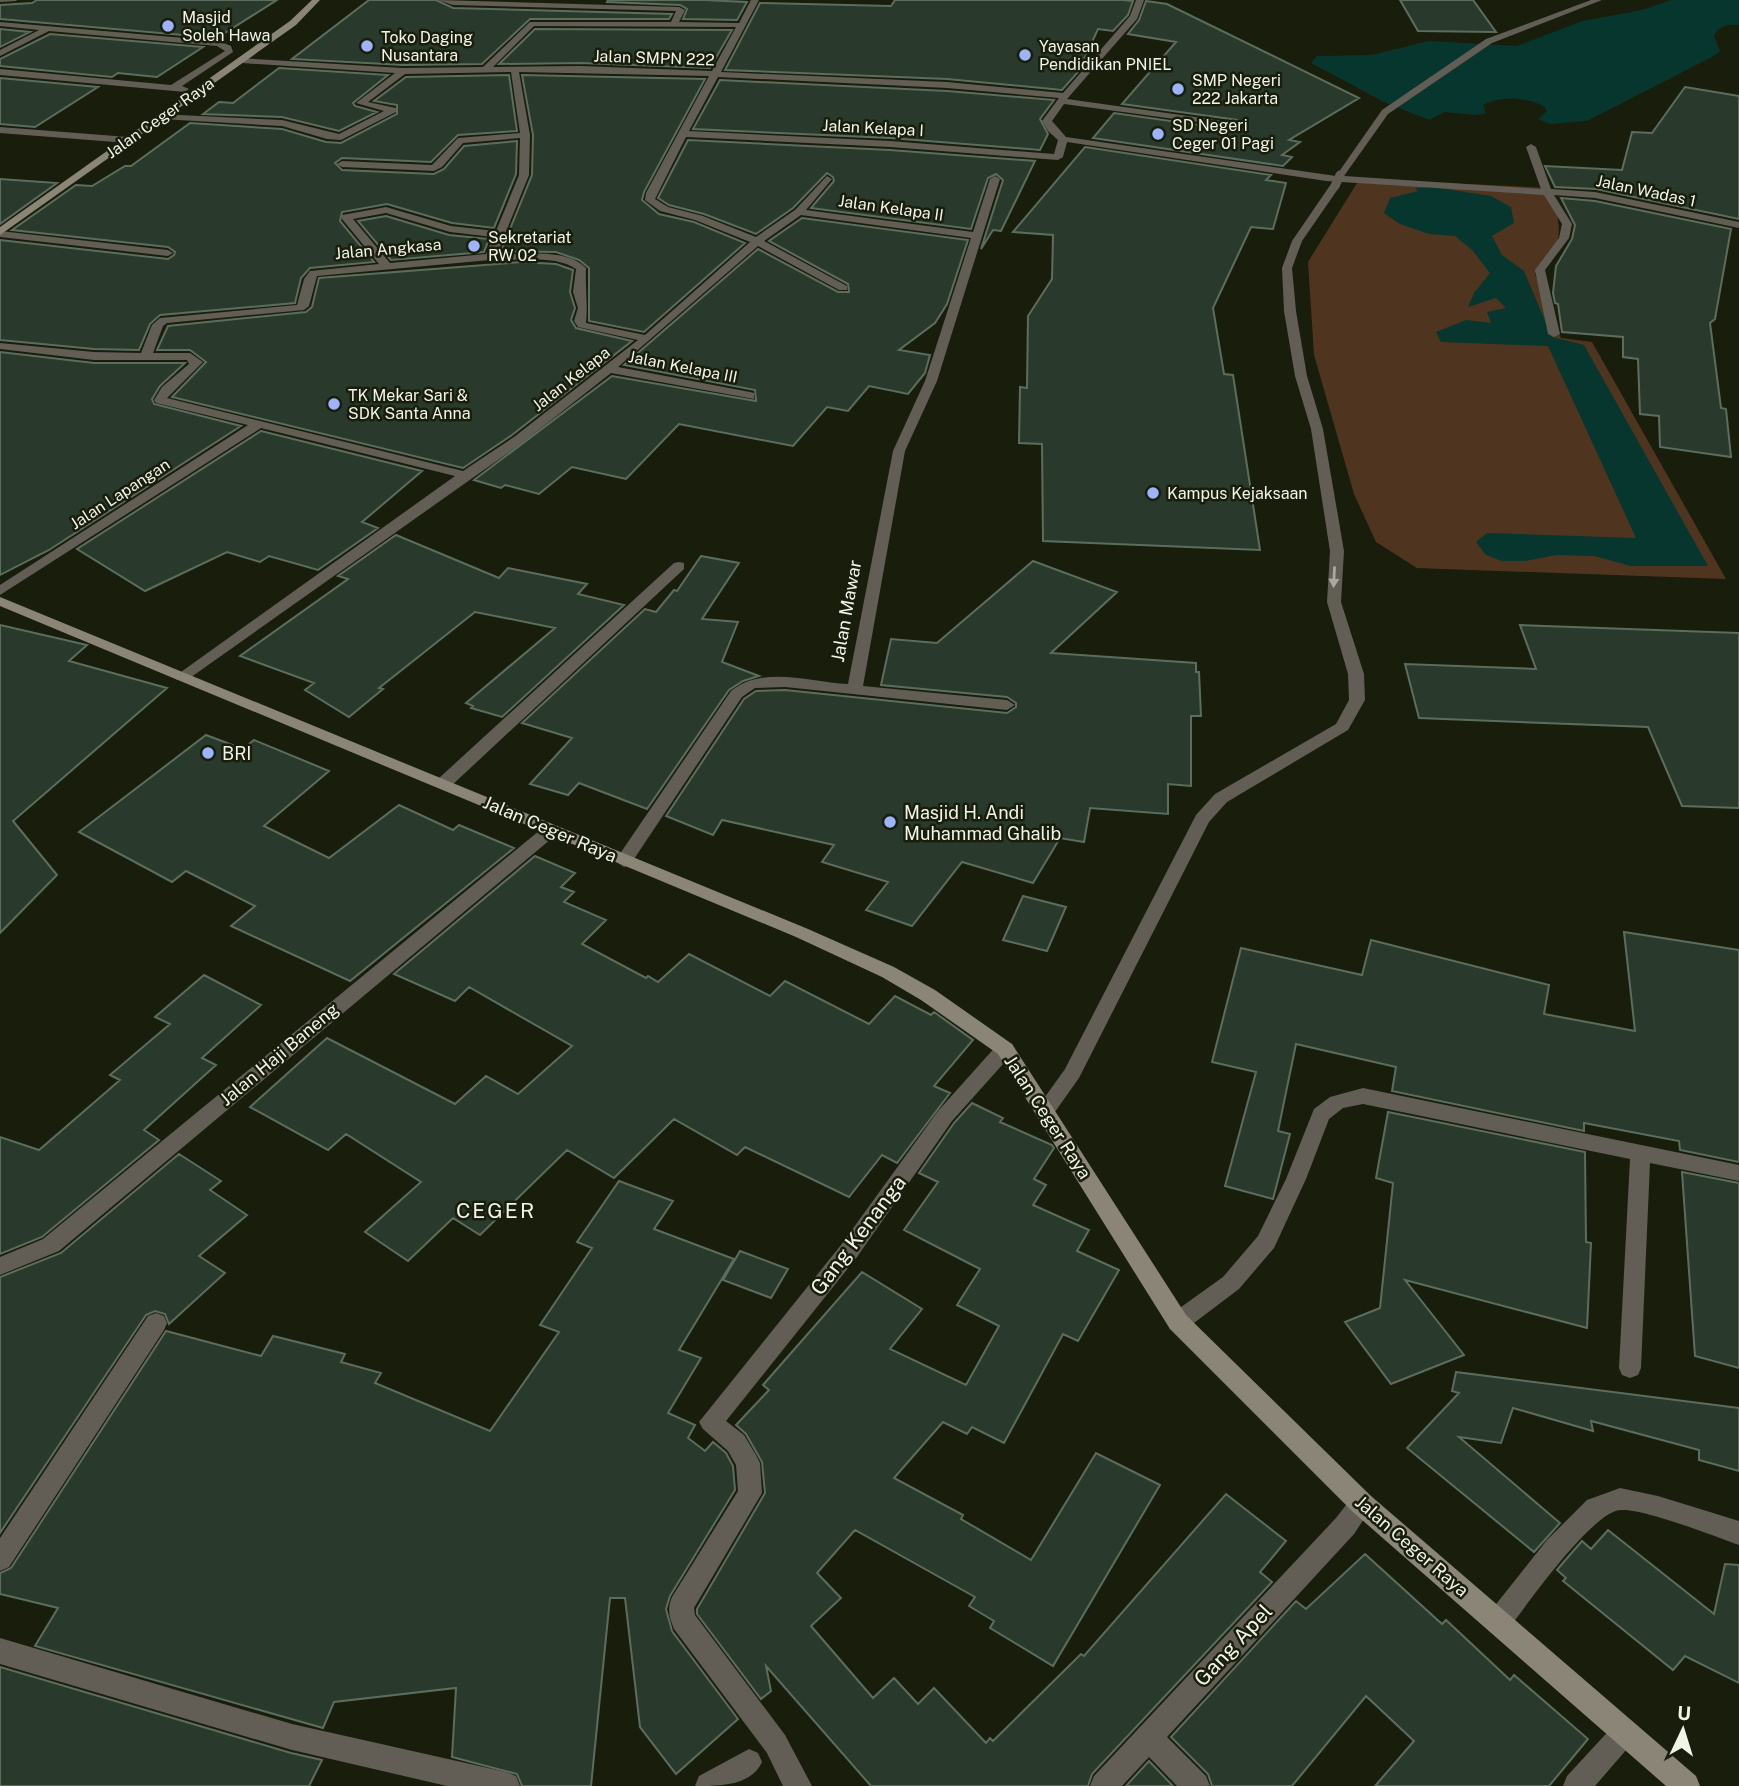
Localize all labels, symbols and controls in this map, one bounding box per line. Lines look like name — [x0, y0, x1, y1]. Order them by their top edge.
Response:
place label: Masjid Soleh Hawa — [182, 8, 270, 45]
marker: Masjid Soleh Hawa — [160, 18, 176, 34]
place label: Toko Daging Nusantara — [381, 28, 473, 65]
place label: Yayasan Pendidikan PNIEL — [1039, 37, 1171, 74]
marker: Toko Daging Nusantara — [359, 38, 375, 54]
street label: Jalan SMPN 222 — [593, 46, 715, 70]
marker: Yayasan Pendidikan PNIEL — [1017, 47, 1033, 63]
place label: SMP Negeri 222 Jakarta — [1192, 71, 1281, 108]
street label: Jalan Ceger Raya — [102, 74, 218, 162]
marker: SMP Negeri 222 Jakarta — [1170, 81, 1186, 97]
street label: Jalan Kelapa I — [822, 116, 924, 140]
place label: SD Negeri Ceger 01 Pagi — [1172, 116, 1274, 153]
marker: SD Negeri Ceger 01 Pagi — [1150, 126, 1166, 142]
street label: Jalan Wadas 1 — [1594, 171, 1698, 211]
street label: Jalan Kelapa II — [837, 191, 945, 225]
place label: Sekretariat RW 02 — [488, 228, 572, 265]
street label: Jalan Angkasa — [334, 235, 442, 263]
marker: Sekretariat RW 02 — [466, 238, 482, 254]
street label: Jalan Kelapa — [528, 343, 614, 415]
street label: Jalan Kelapa III — [627, 347, 739, 387]
place label: TK Mekar Sari & SDK Santa Anna — [348, 386, 471, 423]
marker: TK Mekar Sari & SDK Santa Anna — [326, 396, 342, 412]
street label: Jalan Lapangan — [67, 455, 173, 533]
place label: Kampus Kejaksaan — [1167, 484, 1308, 503]
marker: Kampus Kejaksaan — [1145, 485, 1161, 501]
street label: Jalan Mawar — [827, 558, 865, 664]
one-way arrow — [1328, 566, 1339, 588]
place label: BRI — [222, 743, 251, 764]
marker: BRI — [200, 745, 216, 761]
street label: Jalan Ceger Raya — [480, 791, 620, 867]
place label: Masjid H. Andi Muhammad Ghalib — [904, 802, 1061, 844]
marker: Masjid H. Andi Muhammad Ghalib — [882, 814, 898, 830]
street label: Jalan Haji Baneng — [215, 998, 343, 1110]
street label: Jalan Ceger Raya — [1000, 1051, 1096, 1183]
street label: Gang Kenanga — [805, 1170, 911, 1300]
district label: CEGER — [456, 1198, 536, 1223]
street label: Jalan Ceger Raya — [1351, 1491, 1473, 1601]
street label: Gang Apel — [1189, 1599, 1277, 1691]
north arrow — [1648, 1695, 1718, 1765]
text: U — [1677, 1702, 1692, 1724]

